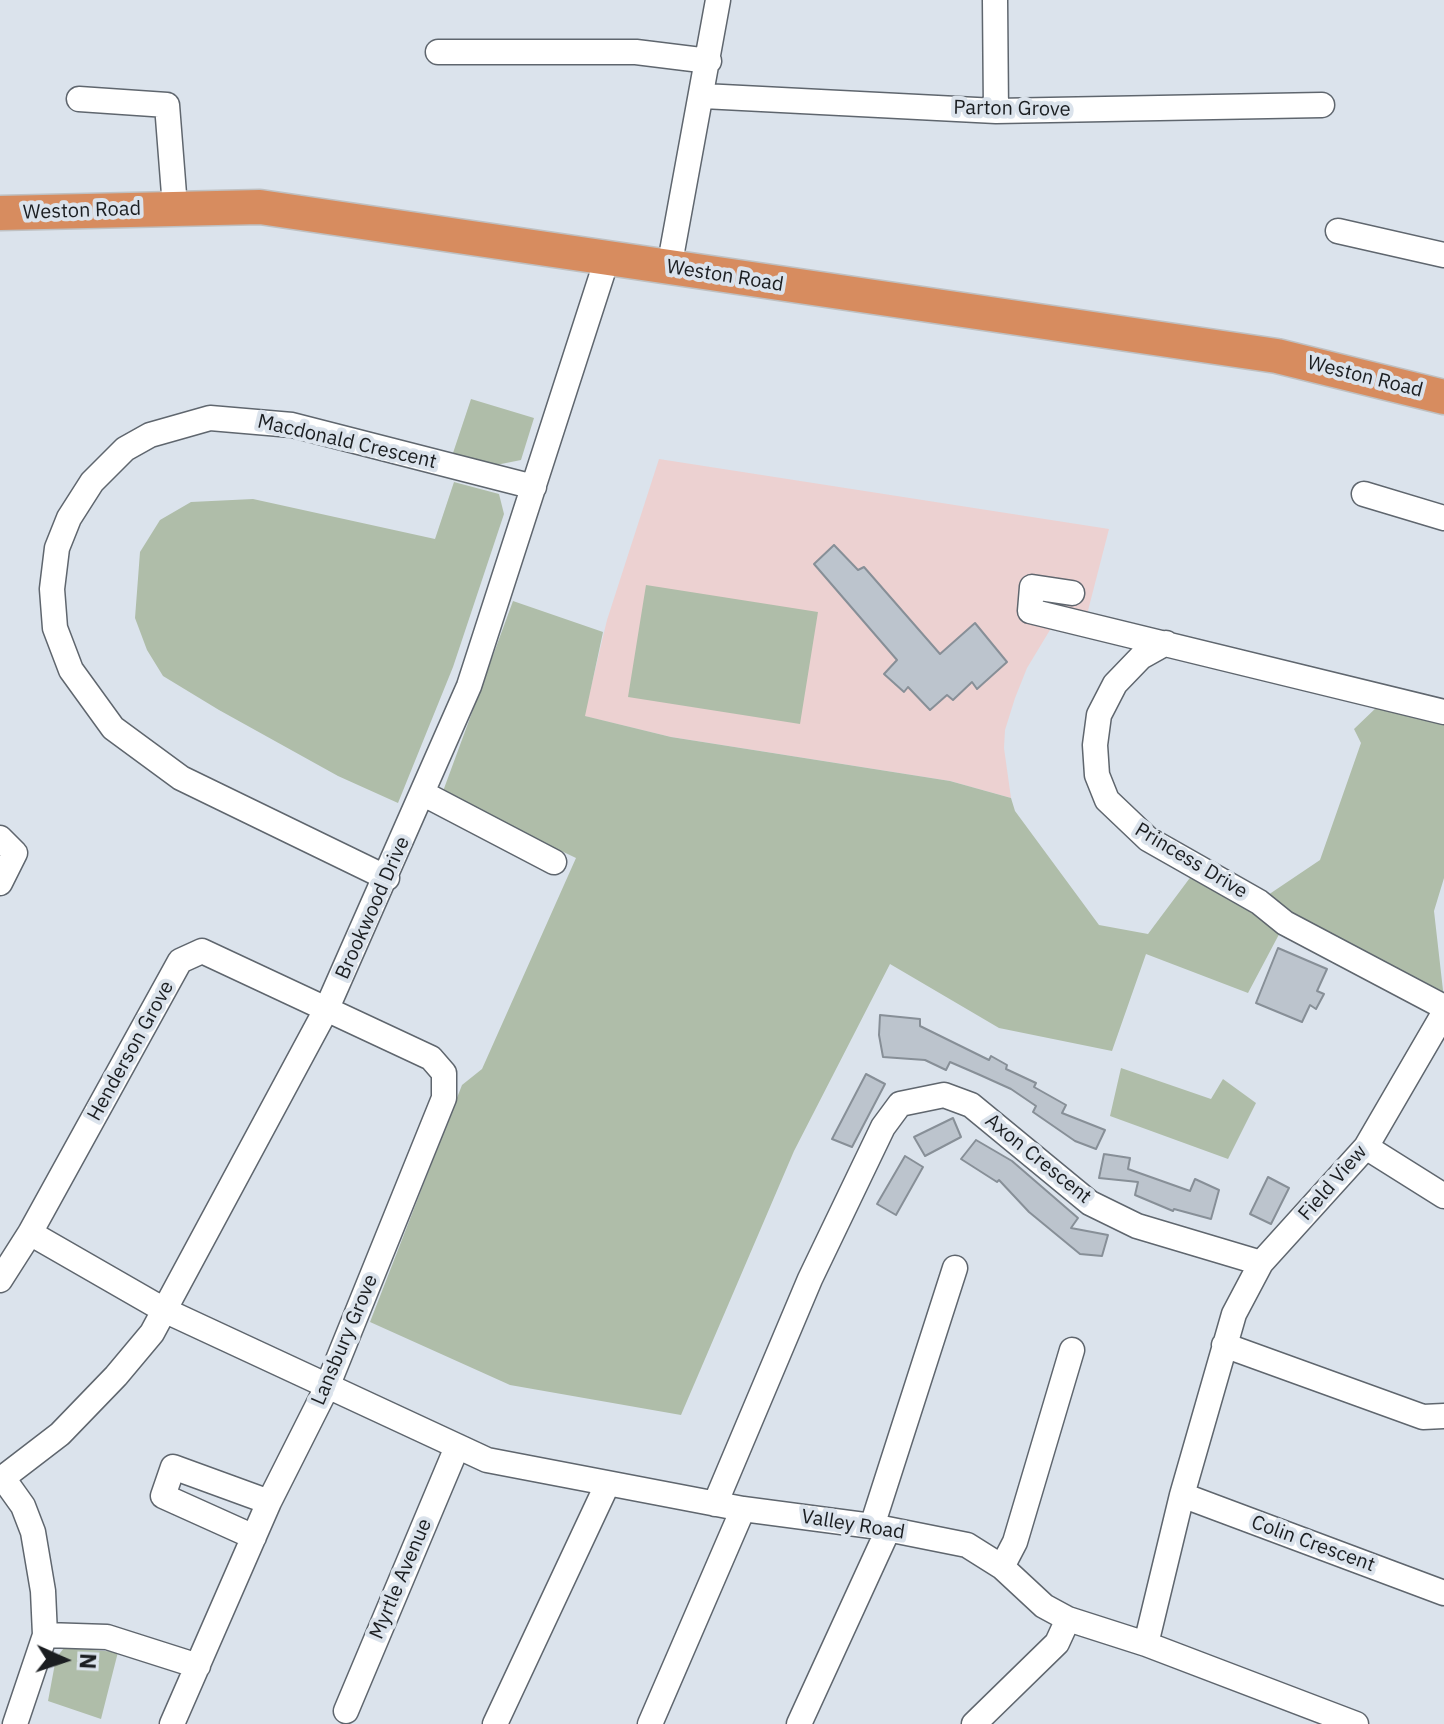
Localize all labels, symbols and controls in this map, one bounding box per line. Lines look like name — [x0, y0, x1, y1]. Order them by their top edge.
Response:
street label: Parton Grove — [953, 96, 1071, 122]
street label: Weston Road — [22, 197, 142, 225]
street label: Weston Road — [665, 255, 785, 297]
street label: Weston Road — [1305, 351, 1425, 403]
street label: Macdonald Crescent — [255, 410, 439, 474]
street label: Princess Drive — [1130, 818, 1252, 904]
street label: Brookwood Drive — [331, 833, 415, 983]
street label: Henderson Grove — [83, 977, 179, 1125]
street label: Axon Crescent — [980, 1109, 1096, 1209]
street label: Field View — [1294, 1140, 1372, 1226]
street label: Lansbury Grove — [307, 1271, 383, 1409]
street label: Valley Road — [799, 1505, 907, 1545]
street label: Colin Crescent — [1248, 1511, 1378, 1577]
street label: Myrtle Avenue — [365, 1515, 437, 1643]
north arrow — [24, 1620, 104, 1700]
text: N — [74, 1653, 103, 1670]

